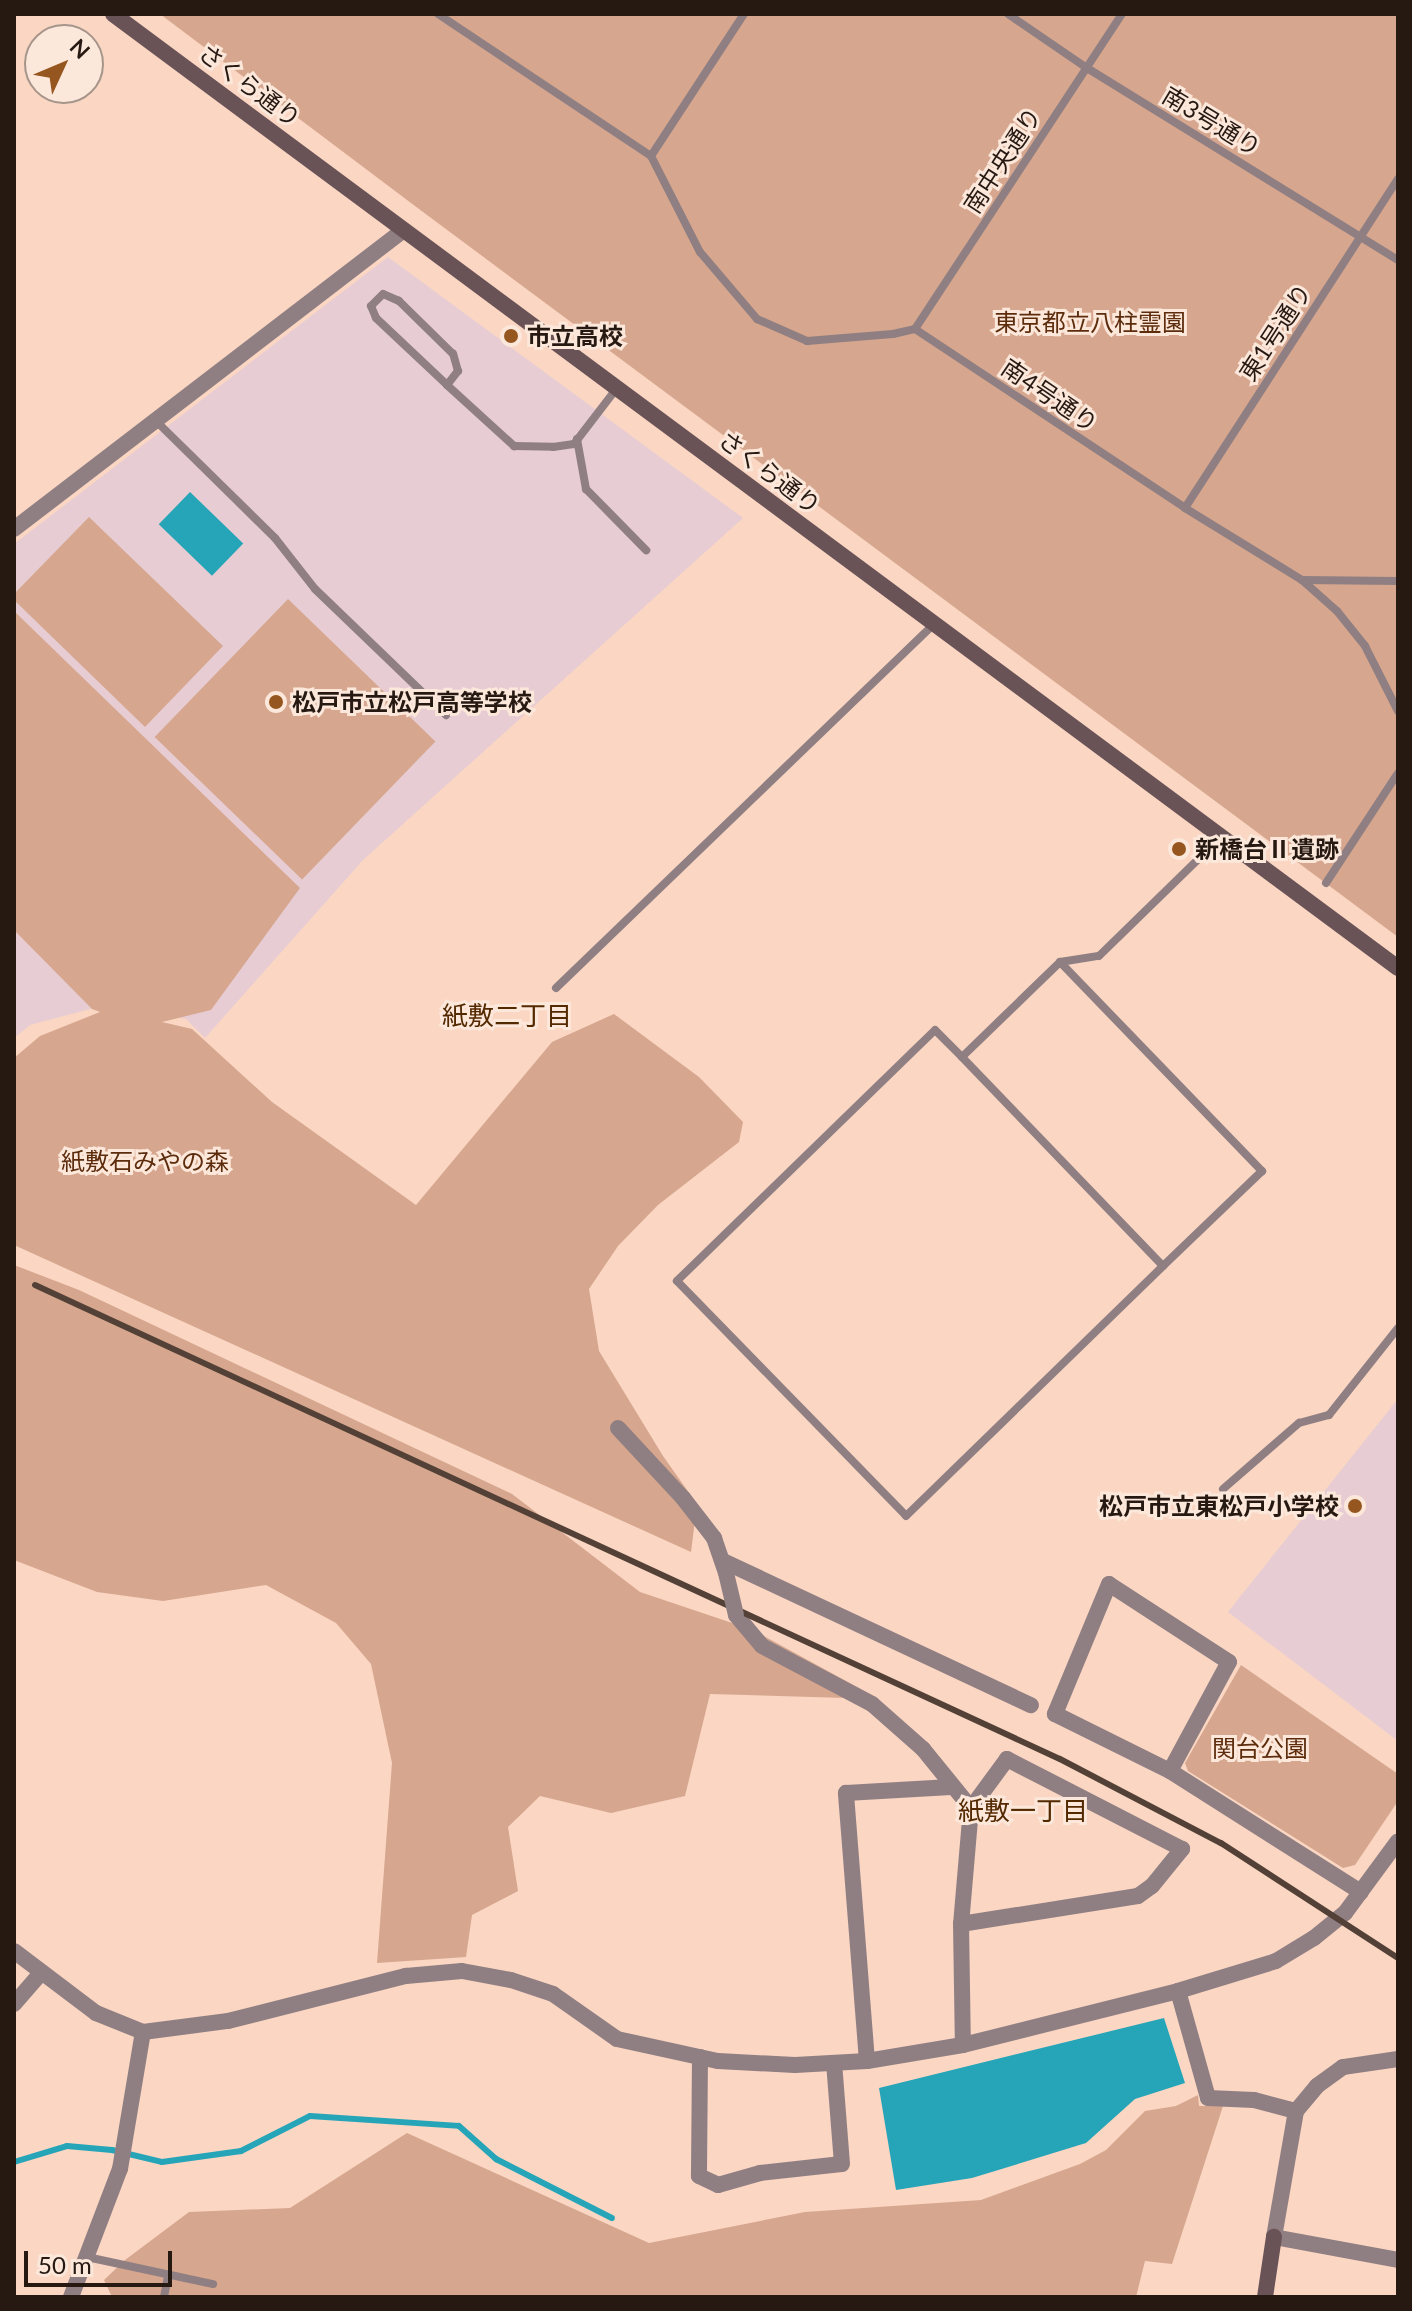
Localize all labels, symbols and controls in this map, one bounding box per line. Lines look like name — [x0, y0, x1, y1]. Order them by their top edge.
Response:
north arrow — [24, 24, 104, 104]
text: N — [65, 33, 96, 64]
street label: さくら通り — [193, 37, 307, 133]
street label: 南3号通り — [1157, 80, 1267, 162]
street label: 南中央通り — [957, 102, 1047, 218]
street label: 東1号通り — [1233, 278, 1317, 386]
park label: 東京都立八柱霊園 — [994, 308, 1186, 336]
place label: 市立高校 — [527, 322, 623, 350]
marker: 市立高校 — [502, 327, 520, 345]
street label: 南4号通り — [996, 352, 1104, 438]
street label: さくら通り — [713, 424, 827, 520]
place label: 松戸市立松戸高等学校 — [292, 688, 532, 716]
marker: 松戸市立松戸高等学校 — [267, 693, 285, 711]
place label: 新橋台Ⅱ遺跡 — [1195, 835, 1339, 863]
marker: 新橋台Ⅱ遺跡 — [1170, 840, 1188, 858]
district label: 紙敷二丁目 — [442, 1000, 572, 1032]
park label: 紙敷石みやの森 — [61, 1147, 229, 1175]
place label: 松戸市立東松戸小学校 — [1099, 1492, 1339, 1520]
marker: 松戸市立東松戸小学校 — [1346, 1497, 1364, 1515]
park label: 関台公園 — [1212, 1734, 1308, 1762]
district label: 紙敷一丁目 — [958, 1795, 1088, 1827]
scale bar — [28, 2235, 176, 2285]
text: 50 m — [38, 2250, 92, 2279]

